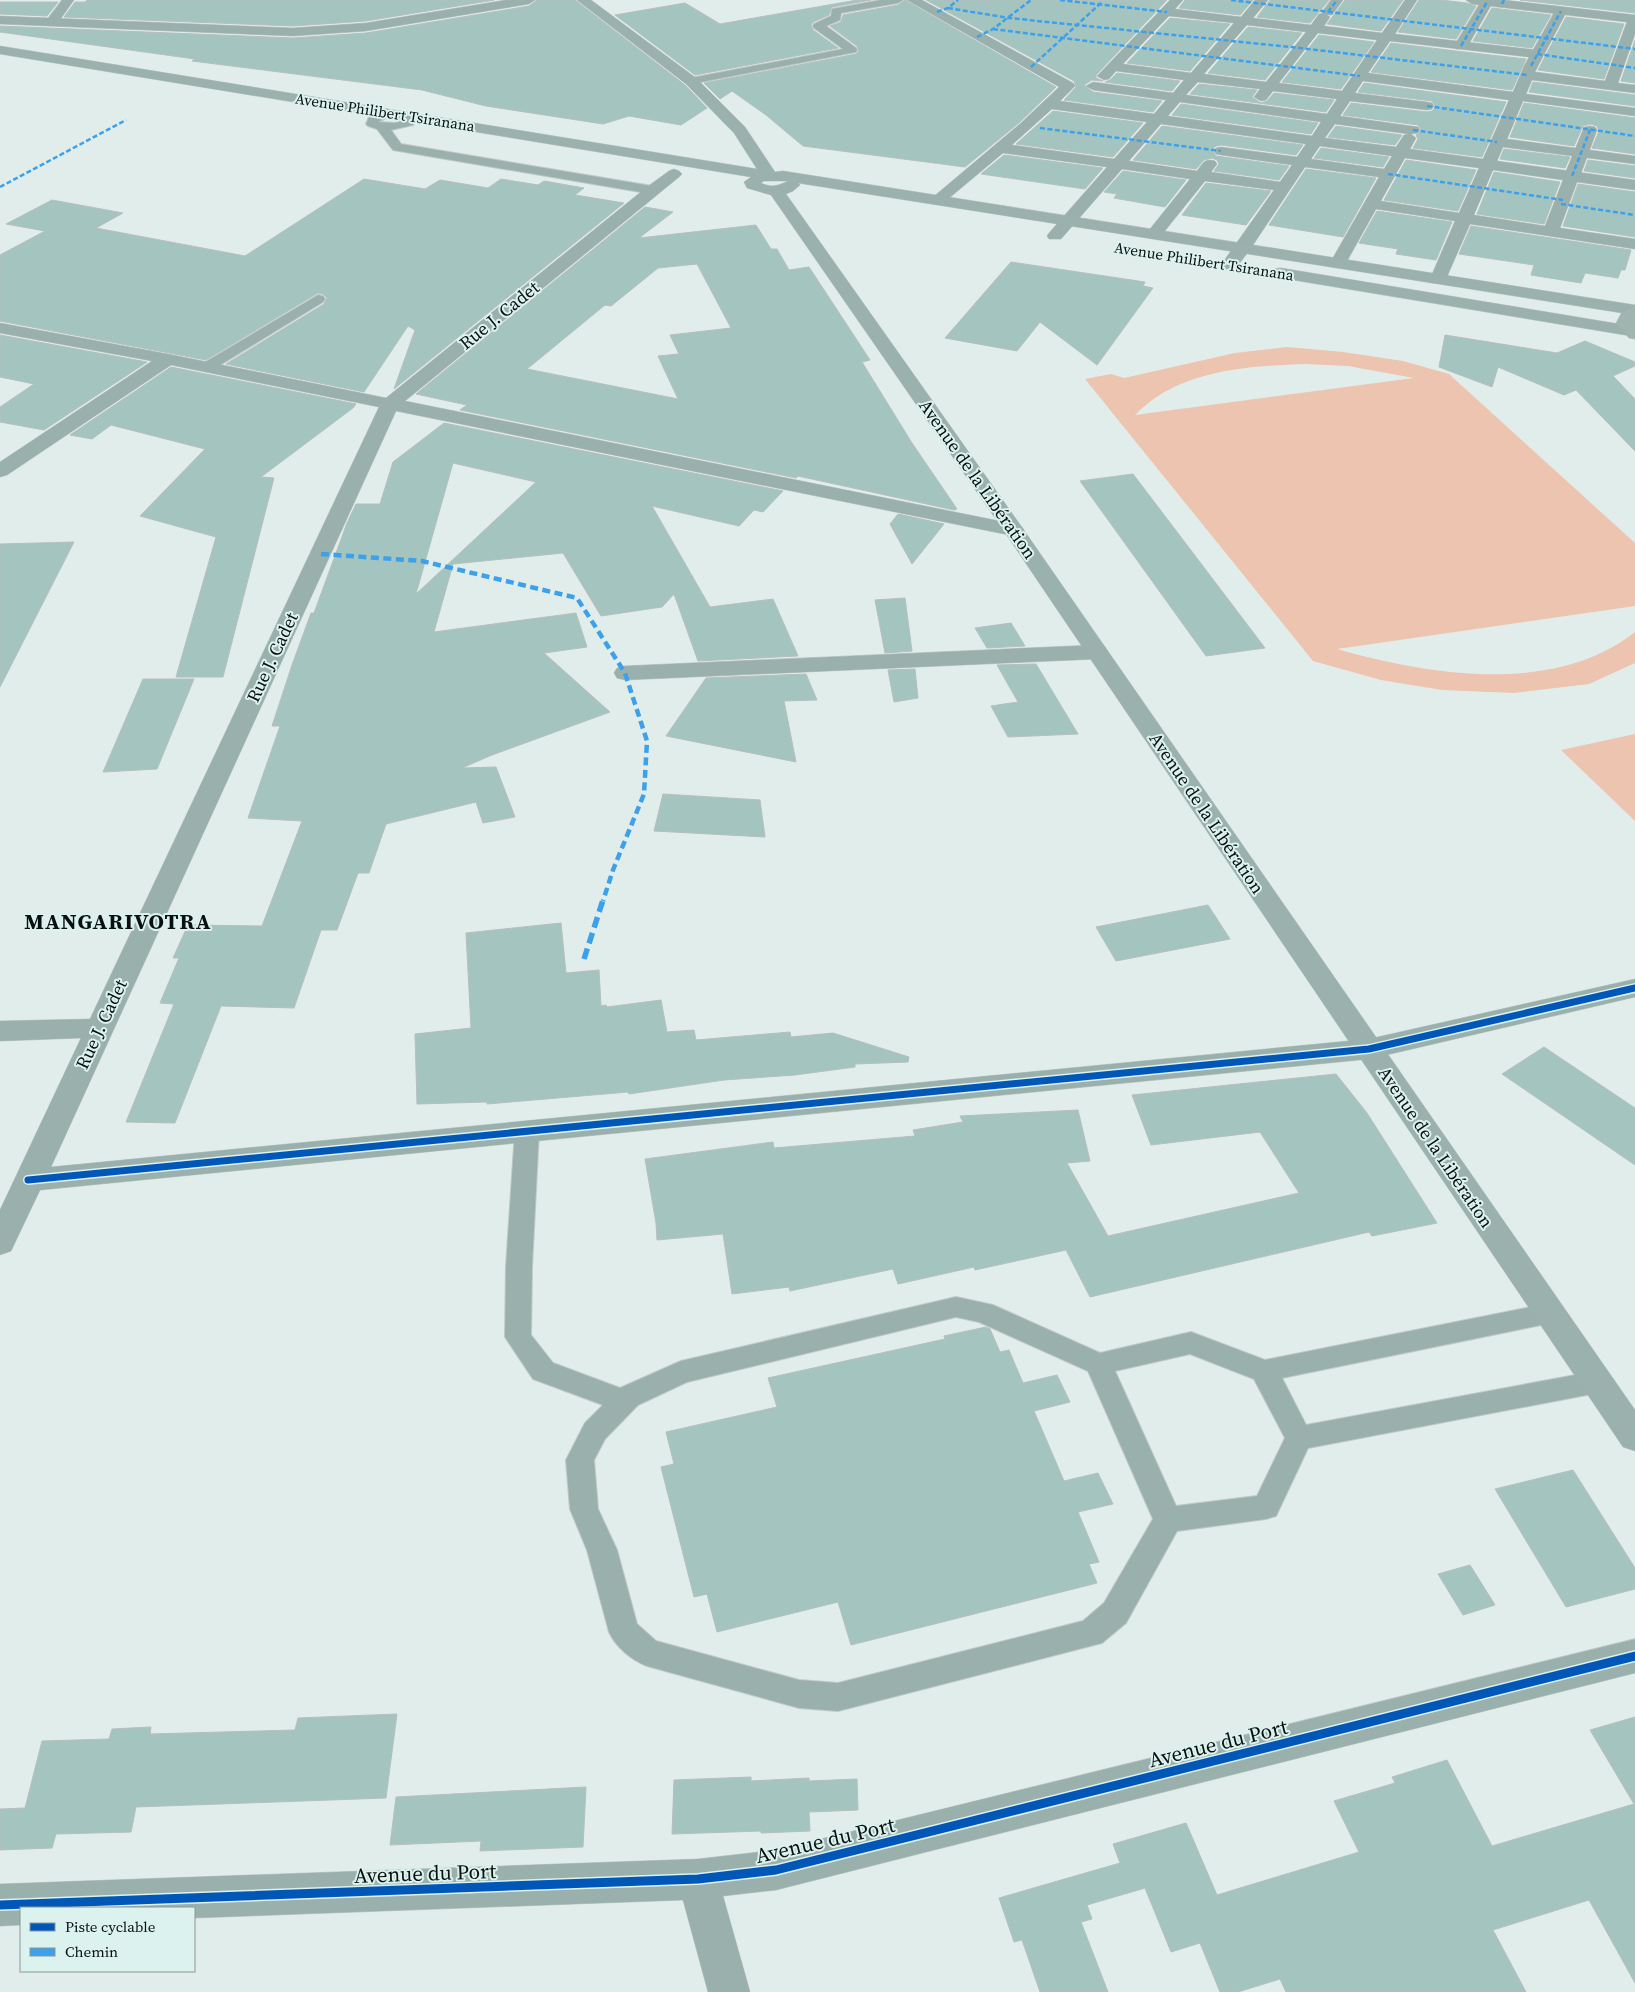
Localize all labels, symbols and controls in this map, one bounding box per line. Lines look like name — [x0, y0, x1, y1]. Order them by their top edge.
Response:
street label: Avenue Philibert Tsiranana — [294, 87, 477, 137]
street label: Avenue Philibert Tsiranana — [1113, 236, 1296, 286]
street label: Rue J. Cadet — [454, 275, 544, 355]
street label: Avenue de la Libération — [913, 394, 1043, 564]
street label: Rue J. Cadet — [240, 608, 304, 706]
street label: Avenue de la Libération — [1144, 727, 1270, 899]
district label: MANGARIVOTRA — [24, 906, 212, 936]
street label: Rue J. Cadet — [69, 975, 133, 1073]
street label: Avenue de la Libération — [1373, 1061, 1499, 1233]
street label: Avenue du Port — [1145, 1712, 1291, 1774]
street label: Avenue du Port — [752, 1810, 898, 1870]
street label: Avenue du Port — [353, 1856, 497, 1890]
legend — [20, 1907, 195, 1972]
text: Piste cyclable — [65, 1916, 156, 1937]
text: Chemin — [65, 1941, 118, 1962]

